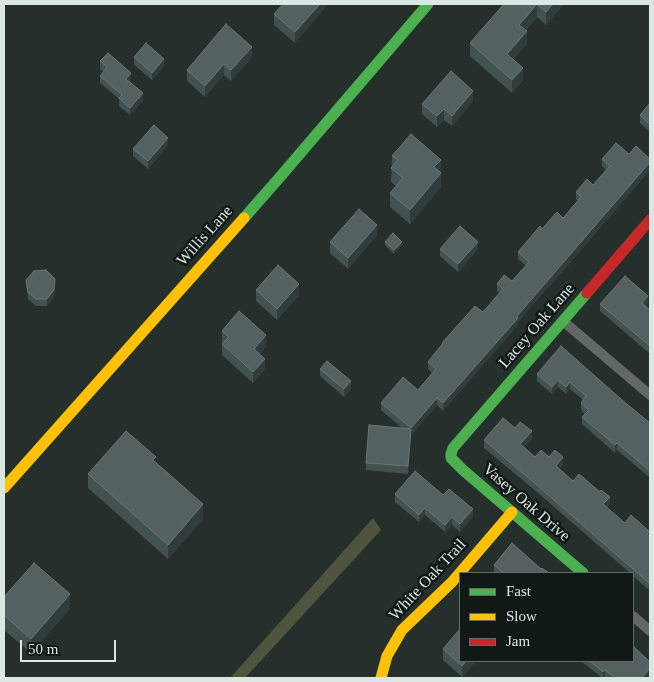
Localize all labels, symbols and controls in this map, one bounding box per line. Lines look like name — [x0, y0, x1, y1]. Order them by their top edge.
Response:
street label: Willis Lane — [173, 202, 237, 270]
street label: Lacey Oak Lane — [495, 280, 579, 372]
street label: Vasey Oak Drive — [478, 460, 574, 546]
street label: White Oak Trail — [385, 535, 471, 625]
legend — [459, 572, 634, 662]
text: Fast — [506, 583, 531, 599]
text: Slow — [506, 608, 537, 624]
scale bar — [22, 630, 119, 662]
text: Jam — [506, 633, 530, 649]
text: 50 m — [28, 641, 58, 657]

